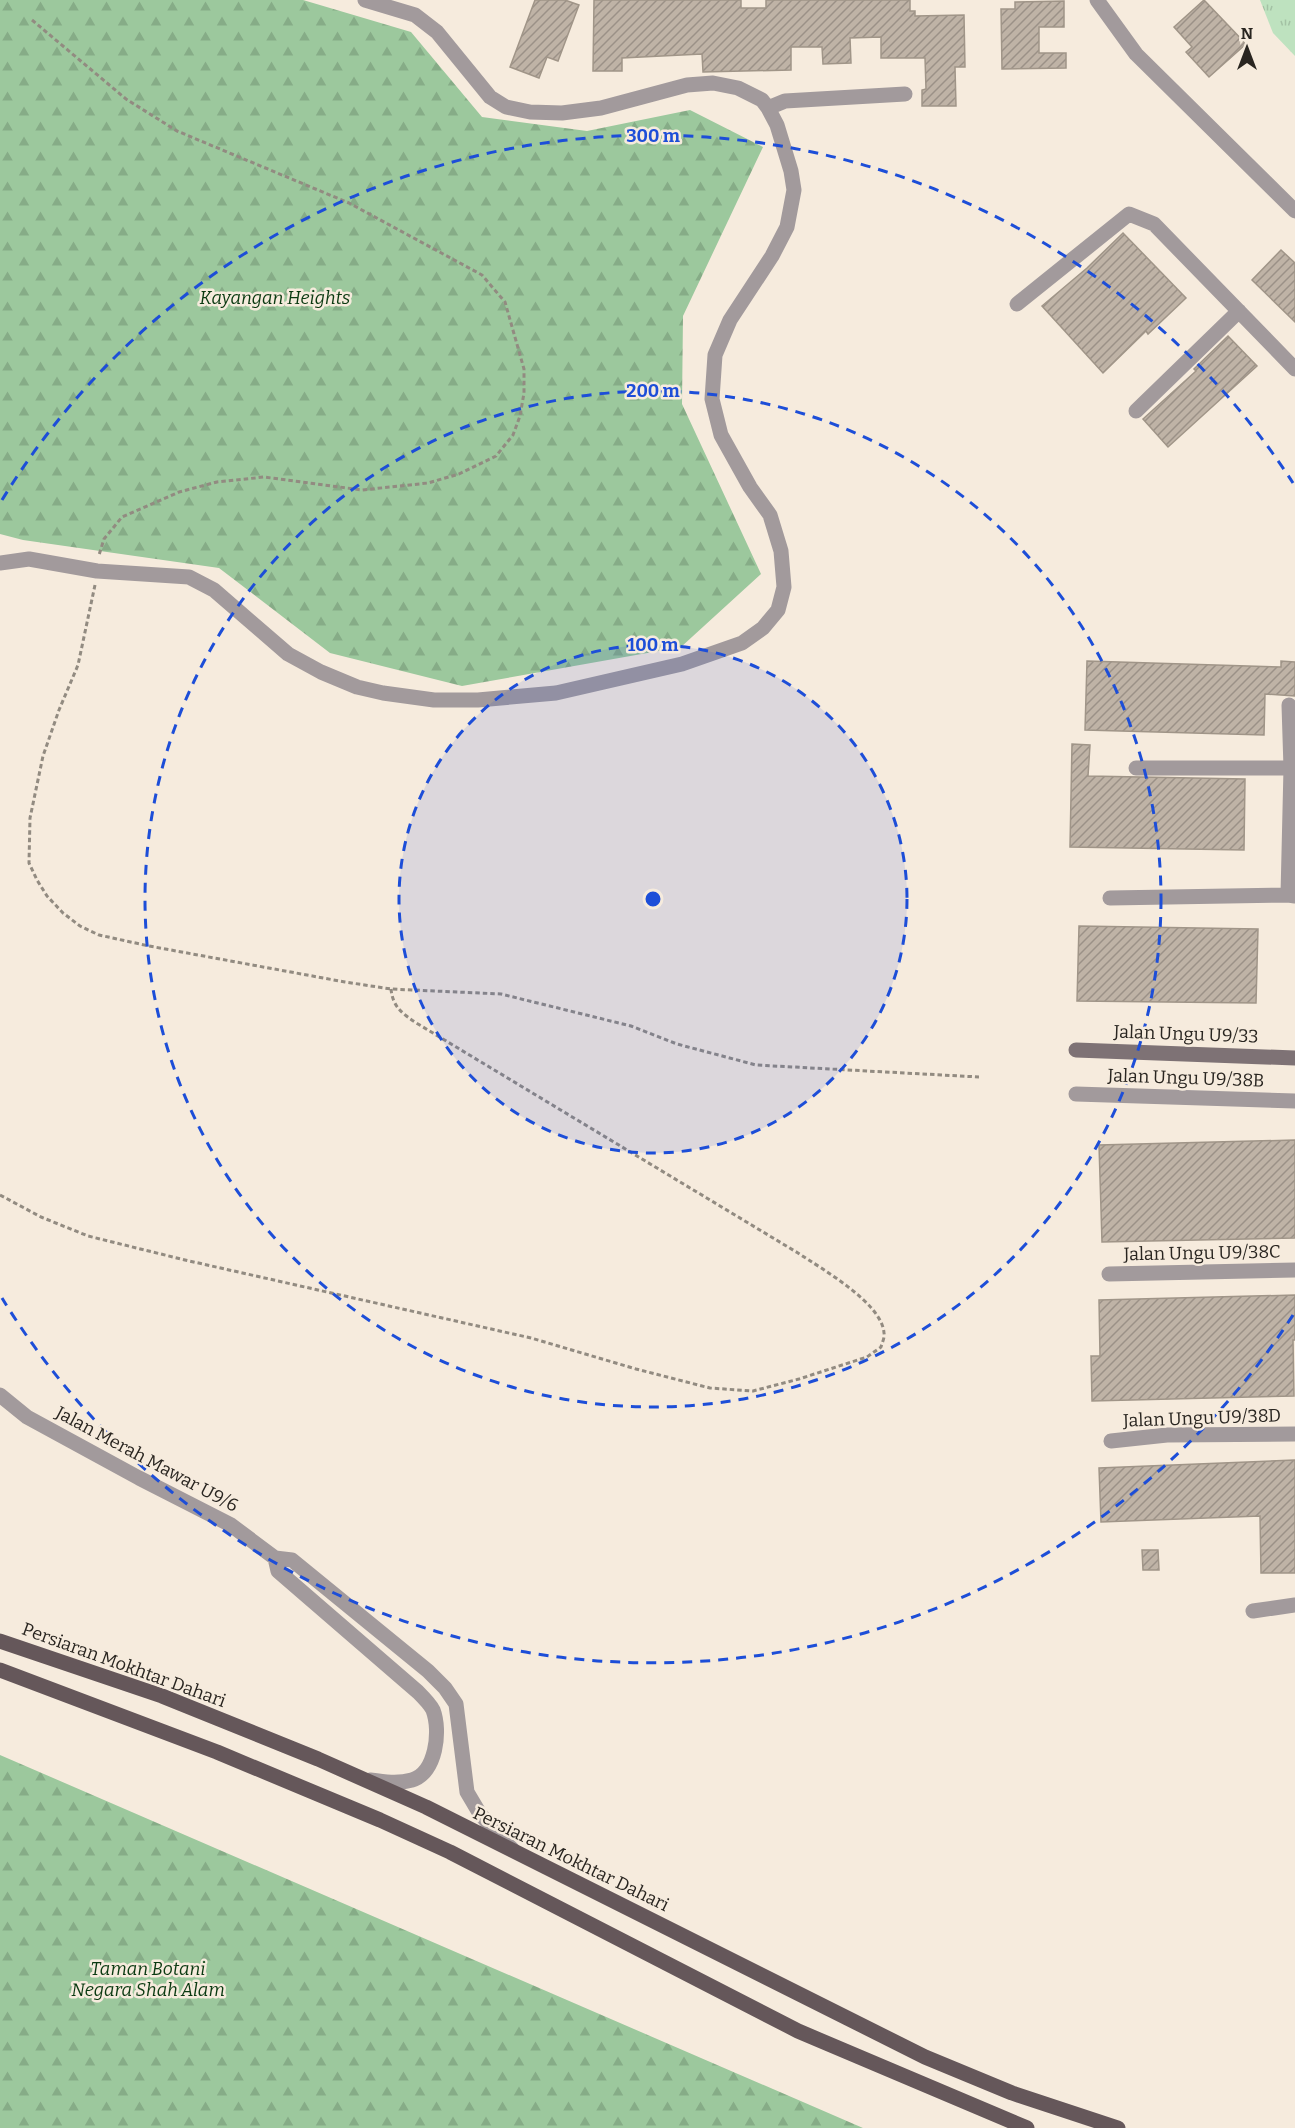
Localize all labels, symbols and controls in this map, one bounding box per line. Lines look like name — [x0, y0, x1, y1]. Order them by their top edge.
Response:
north arrow — [1217, 18, 1277, 78]
text: N — [1241, 24, 1253, 43]
text: 300 m — [626, 125, 680, 147]
park label: Kayangan Heights — [200, 287, 351, 309]
text: 200 m — [626, 380, 680, 402]
text: 100 m — [627, 634, 679, 656]
centre of rings — [643, 889, 663, 909]
street label: Jalan Ungu U9/33 — [1112, 1020, 1259, 1048]
street label: Jalan Ungu U9/38B — [1106, 1064, 1265, 1092]
street label: Jalan Ungu U9/38C — [1122, 1241, 1281, 1265]
street label: Jalan Merah Mawar U9/6 — [51, 1401, 242, 1517]
street label: Jalan Ungu U9/38D — [1122, 1404, 1281, 1432]
street label: Persiaran Mokhtar Dahari — [19, 1618, 229, 1712]
street label: Persiaran Mokhtar Dahari — [469, 1802, 673, 1916]
park label: Taman Botani Negara Shah Alam — [71, 1958, 225, 2001]

